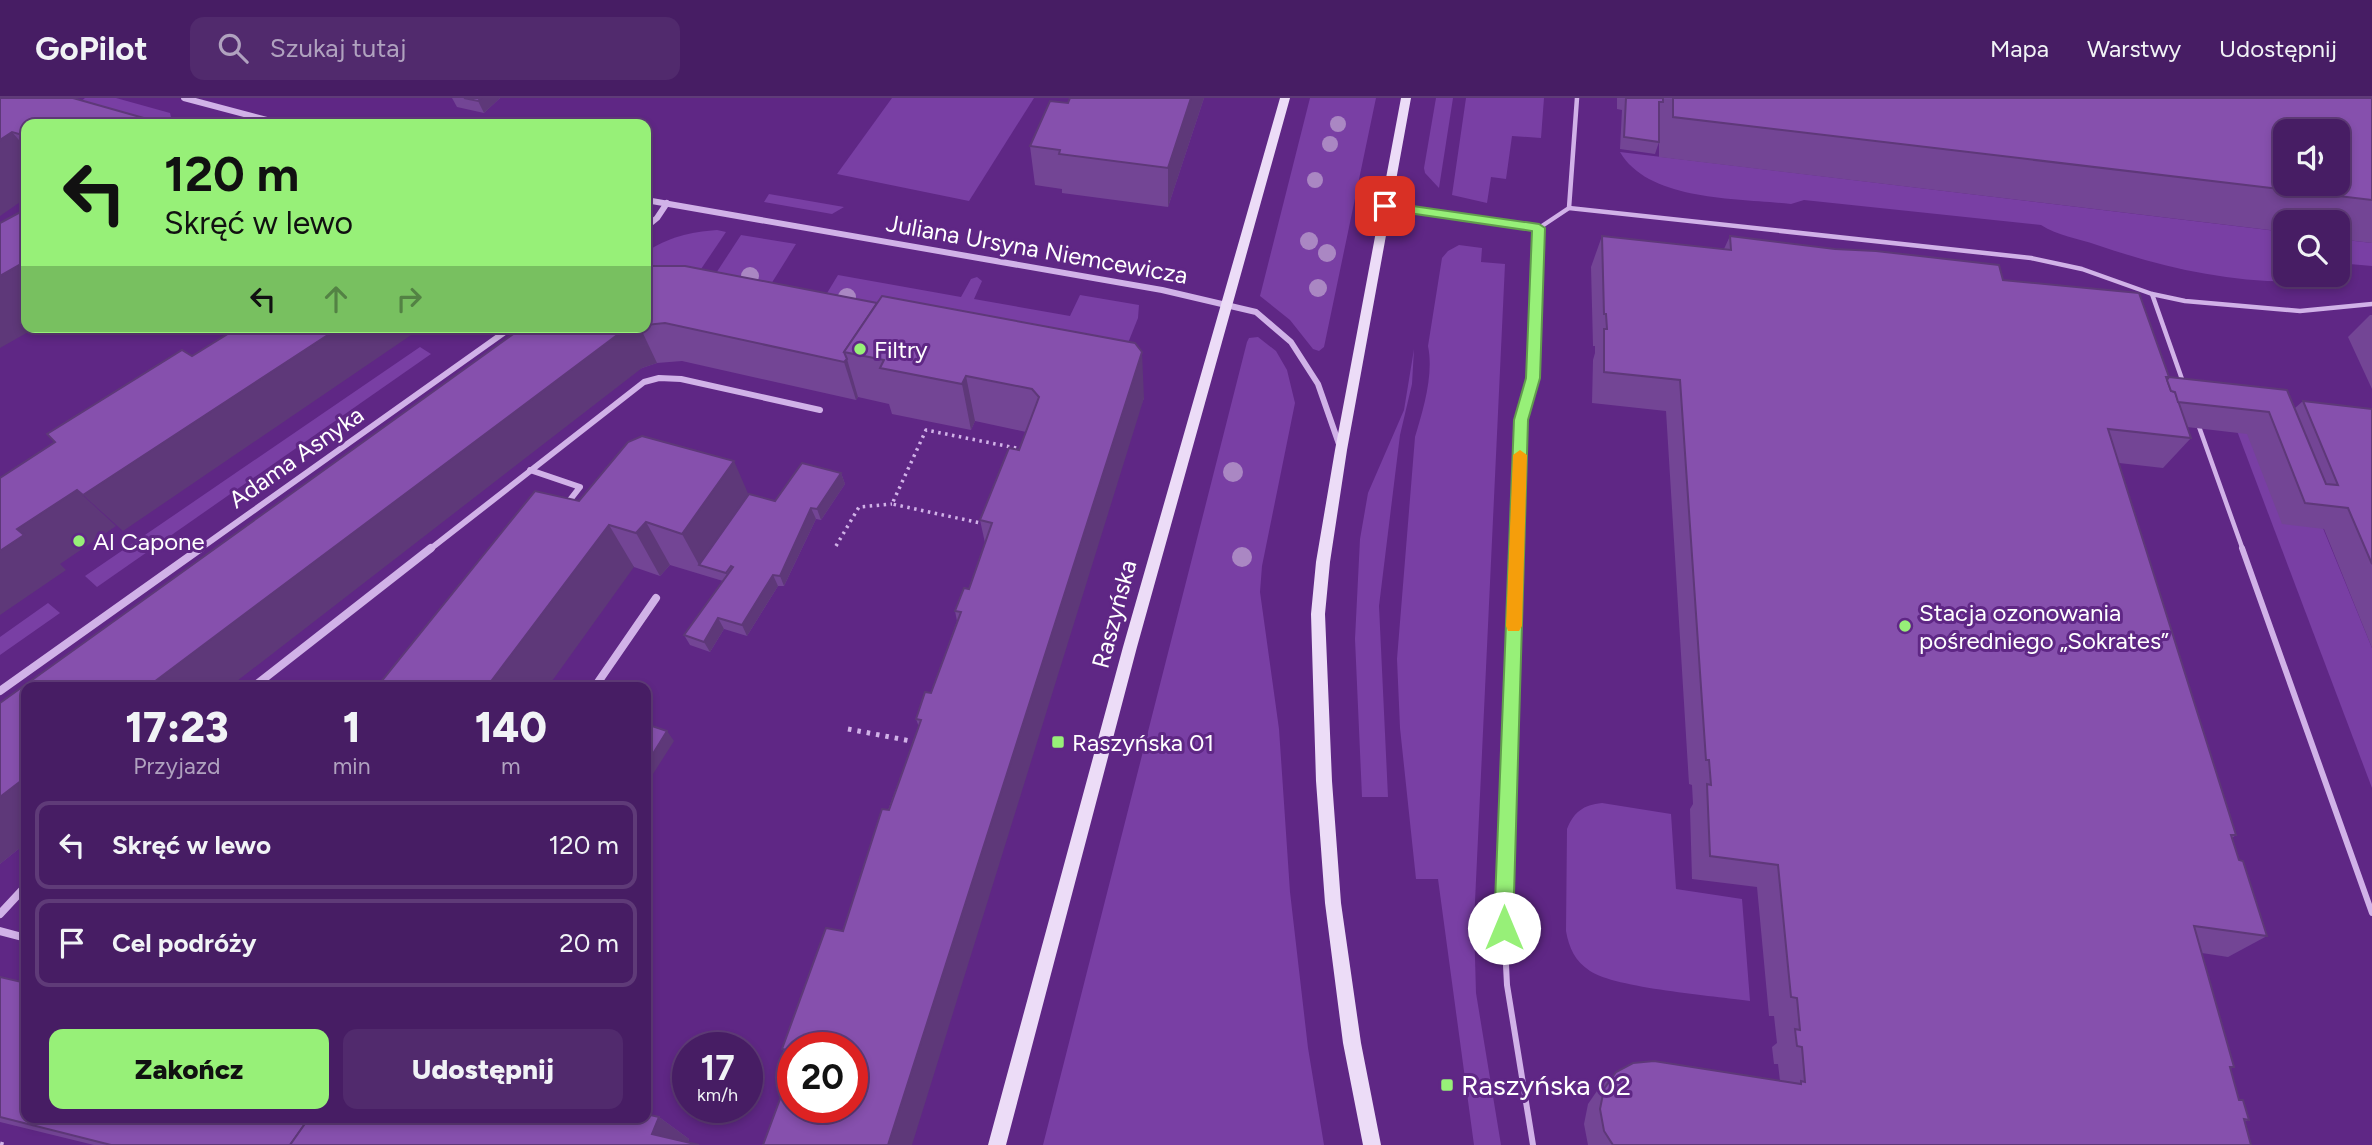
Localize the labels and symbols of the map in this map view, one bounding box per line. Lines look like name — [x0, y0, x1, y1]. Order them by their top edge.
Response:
pin — [1355, 176, 1415, 236]
street label: Juliana Ursyna Niemcewicza — [884, 208, 1190, 290]
place label: Filtry — [874, 335, 928, 364]
marker: Filtry — [852, 341, 868, 357]
street label: Adama Asnyka — [223, 400, 369, 514]
place label: Al Capone — [93, 527, 205, 556]
marker: Al Capone — [71, 533, 87, 549]
street label: Raszyńska — [1086, 557, 1142, 671]
place label: Stacja ozonowania pośredniego „Sokrates” — [1919, 598, 2169, 655]
marker: Stacja ozonowania pośredniego „Sokrates” — [1897, 618, 1913, 634]
place label: Raszyńska 01 — [1072, 728, 1214, 757]
marker: Raszyńska 01 — [1050, 734, 1066, 750]
position arrow — [1467, 891, 1541, 965]
speed limit sign: 20 — [777, 1032, 868, 1123]
place label: Raszyńska 02 — [1461, 1068, 1631, 1102]
marker: Raszyńska 02 — [1439, 1077, 1455, 1093]

